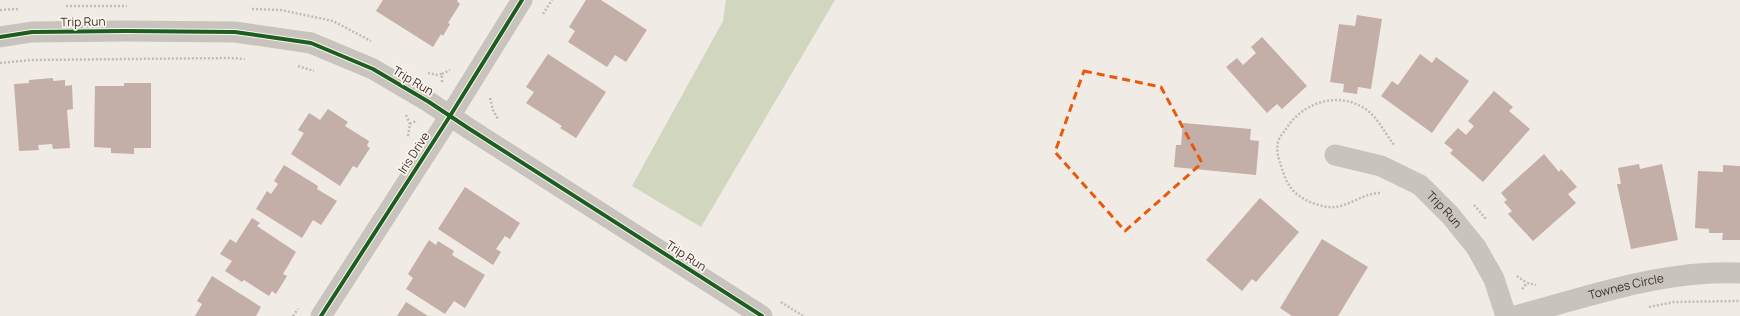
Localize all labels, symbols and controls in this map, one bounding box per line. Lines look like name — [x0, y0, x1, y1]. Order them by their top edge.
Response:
street label: Trip Run — [60, 13, 106, 30]
street label: Trip Run — [390, 62, 437, 99]
street label: Iris Drive — [394, 129, 433, 177]
street label: Trip Run — [1423, 187, 1466, 231]
street label: Trip Run — [663, 236, 710, 275]
street label: Townes Circle — [1586, 269, 1665, 303]

